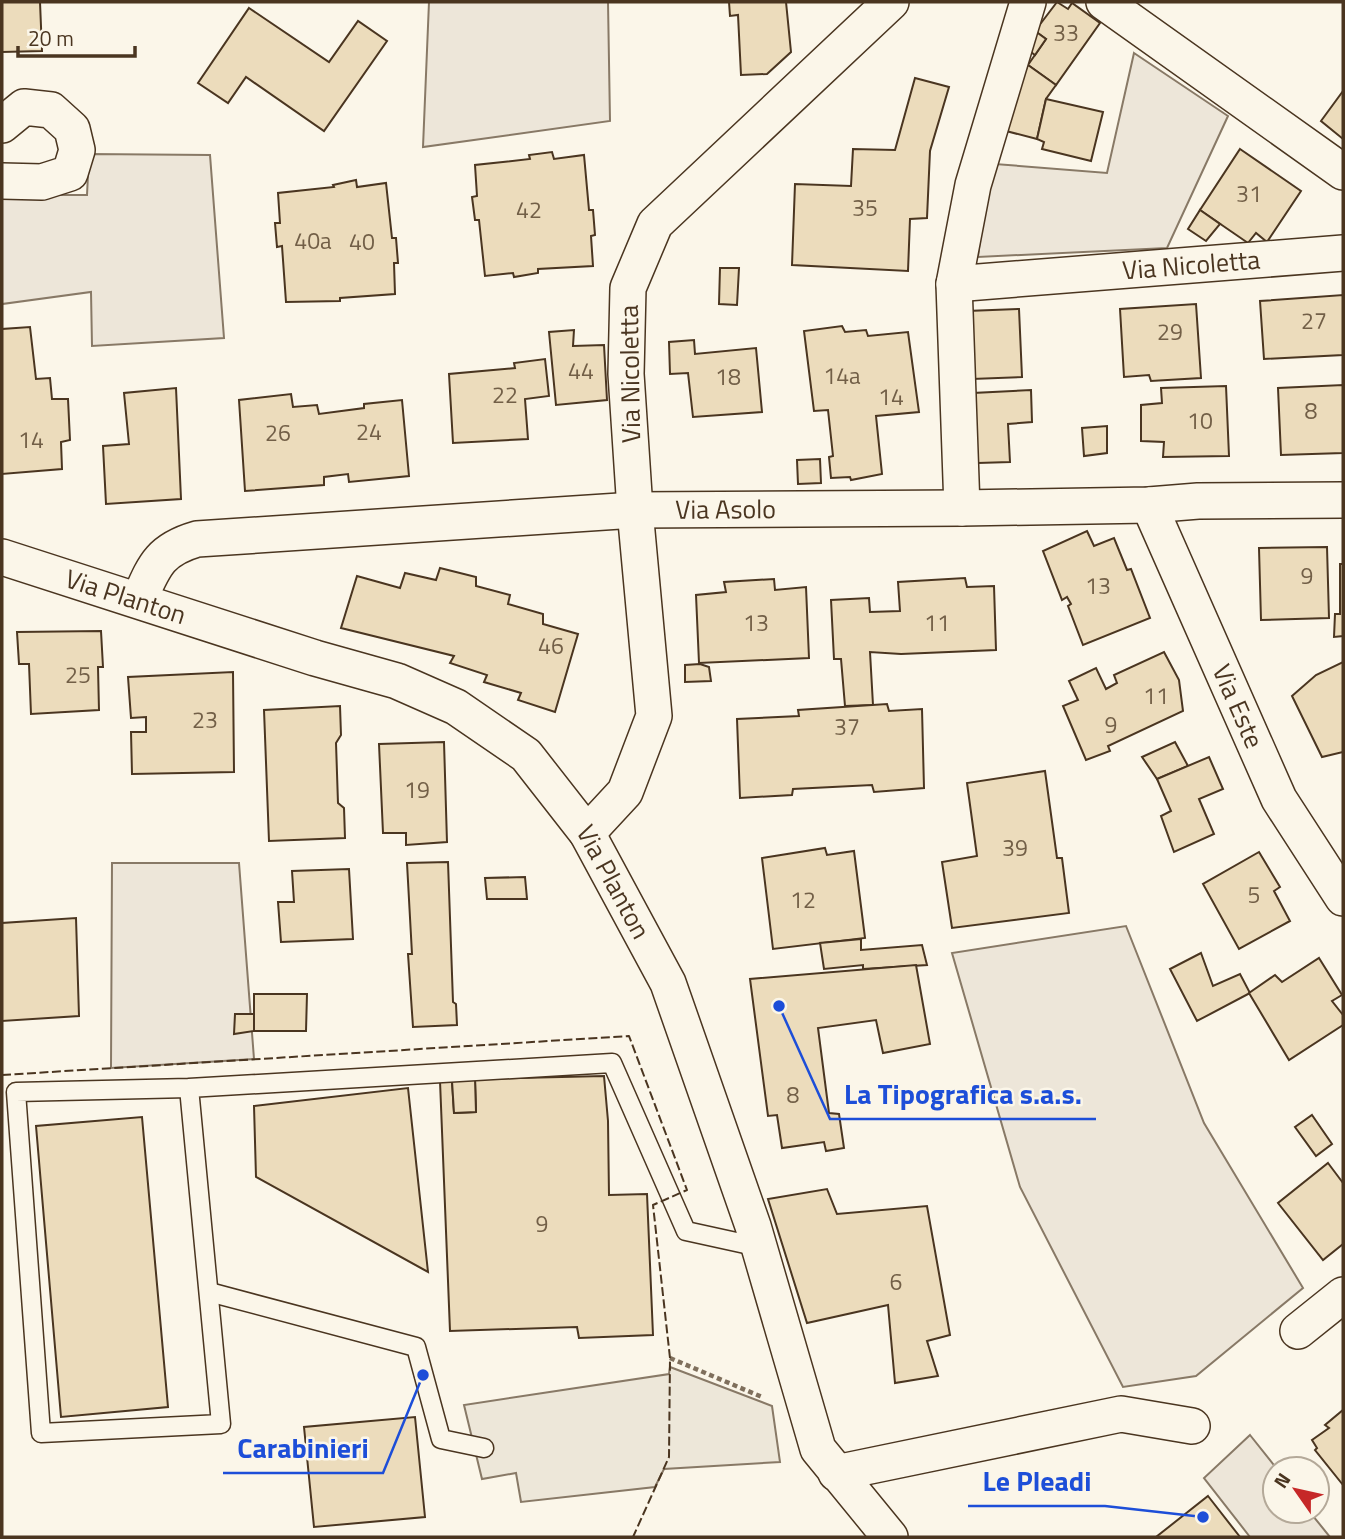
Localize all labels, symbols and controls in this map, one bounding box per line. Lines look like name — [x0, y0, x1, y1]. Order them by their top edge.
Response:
scale bar — [18, 14, 135, 58]
house number: 33 — [1053, 15, 1079, 50]
text: 20 m — [28, 22, 74, 54]
house number: 31 — [1236, 176, 1262, 211]
house number: 35 — [852, 190, 878, 225]
house number: 42 — [516, 192, 542, 227]
house number: 40a — [294, 223, 332, 258]
house number: 40 — [349, 224, 375, 259]
street label: Via Nicoletta — [1121, 240, 1262, 290]
house number: 27 — [1301, 303, 1327, 338]
street label: Via Nicoletta — [609, 305, 650, 443]
house number: 29 — [1157, 314, 1183, 349]
house number: 44 — [568, 353, 594, 388]
house number: 14a — [823, 358, 861, 393]
house number: 18 — [715, 359, 741, 394]
house number: 22 — [492, 377, 518, 412]
house number: 14 — [878, 379, 904, 414]
house number: 8 — [1305, 393, 1318, 428]
house number: 10 — [1187, 403, 1213, 438]
house number: 24 — [356, 414, 382, 449]
house number: 26 — [265, 415, 291, 450]
house number: 14 — [18, 422, 44, 457]
street label: Via Asolo — [675, 489, 776, 529]
house number: 9 — [1301, 558, 1313, 593]
street label: Via Planton — [60, 559, 191, 634]
house number: 13 — [1085, 568, 1111, 603]
house number: 13 — [743, 605, 769, 640]
house number: 11 — [924, 605, 950, 640]
house number: 46 — [538, 628, 564, 663]
house number: 25 — [65, 657, 91, 692]
street label: Via Este — [1203, 658, 1274, 754]
house number: 11 — [1143, 678, 1169, 713]
house number: 23 — [192, 702, 218, 737]
house number: 9 — [1105, 707, 1117, 742]
house number: 37 — [834, 709, 860, 744]
house number: 19 — [404, 772, 430, 807]
street label: Via Planton — [567, 817, 661, 946]
house number: 39 — [1002, 830, 1028, 865]
house number: 5 — [1248, 877, 1260, 912]
house number: 12 — [790, 882, 816, 917]
callout: La Tipografica s.a.s. — [830, 1070, 1096, 1119]
text: La Tipografica s.a.s. — [844, 1072, 1082, 1115]
house number: 8 — [787, 1077, 800, 1112]
house number: 9 — [536, 1206, 548, 1241]
house number: 6 — [890, 1264, 902, 1299]
callout: Carabinieri — [223, 1424, 383, 1473]
text: Carabinieri — [237, 1426, 369, 1469]
north arrow — [1261, 1455, 1331, 1525]
callout: Le Pleadi — [968, 1457, 1105, 1506]
text: Le Pleadi — [983, 1459, 1091, 1502]
text: N — [1266, 1467, 1297, 1494]

